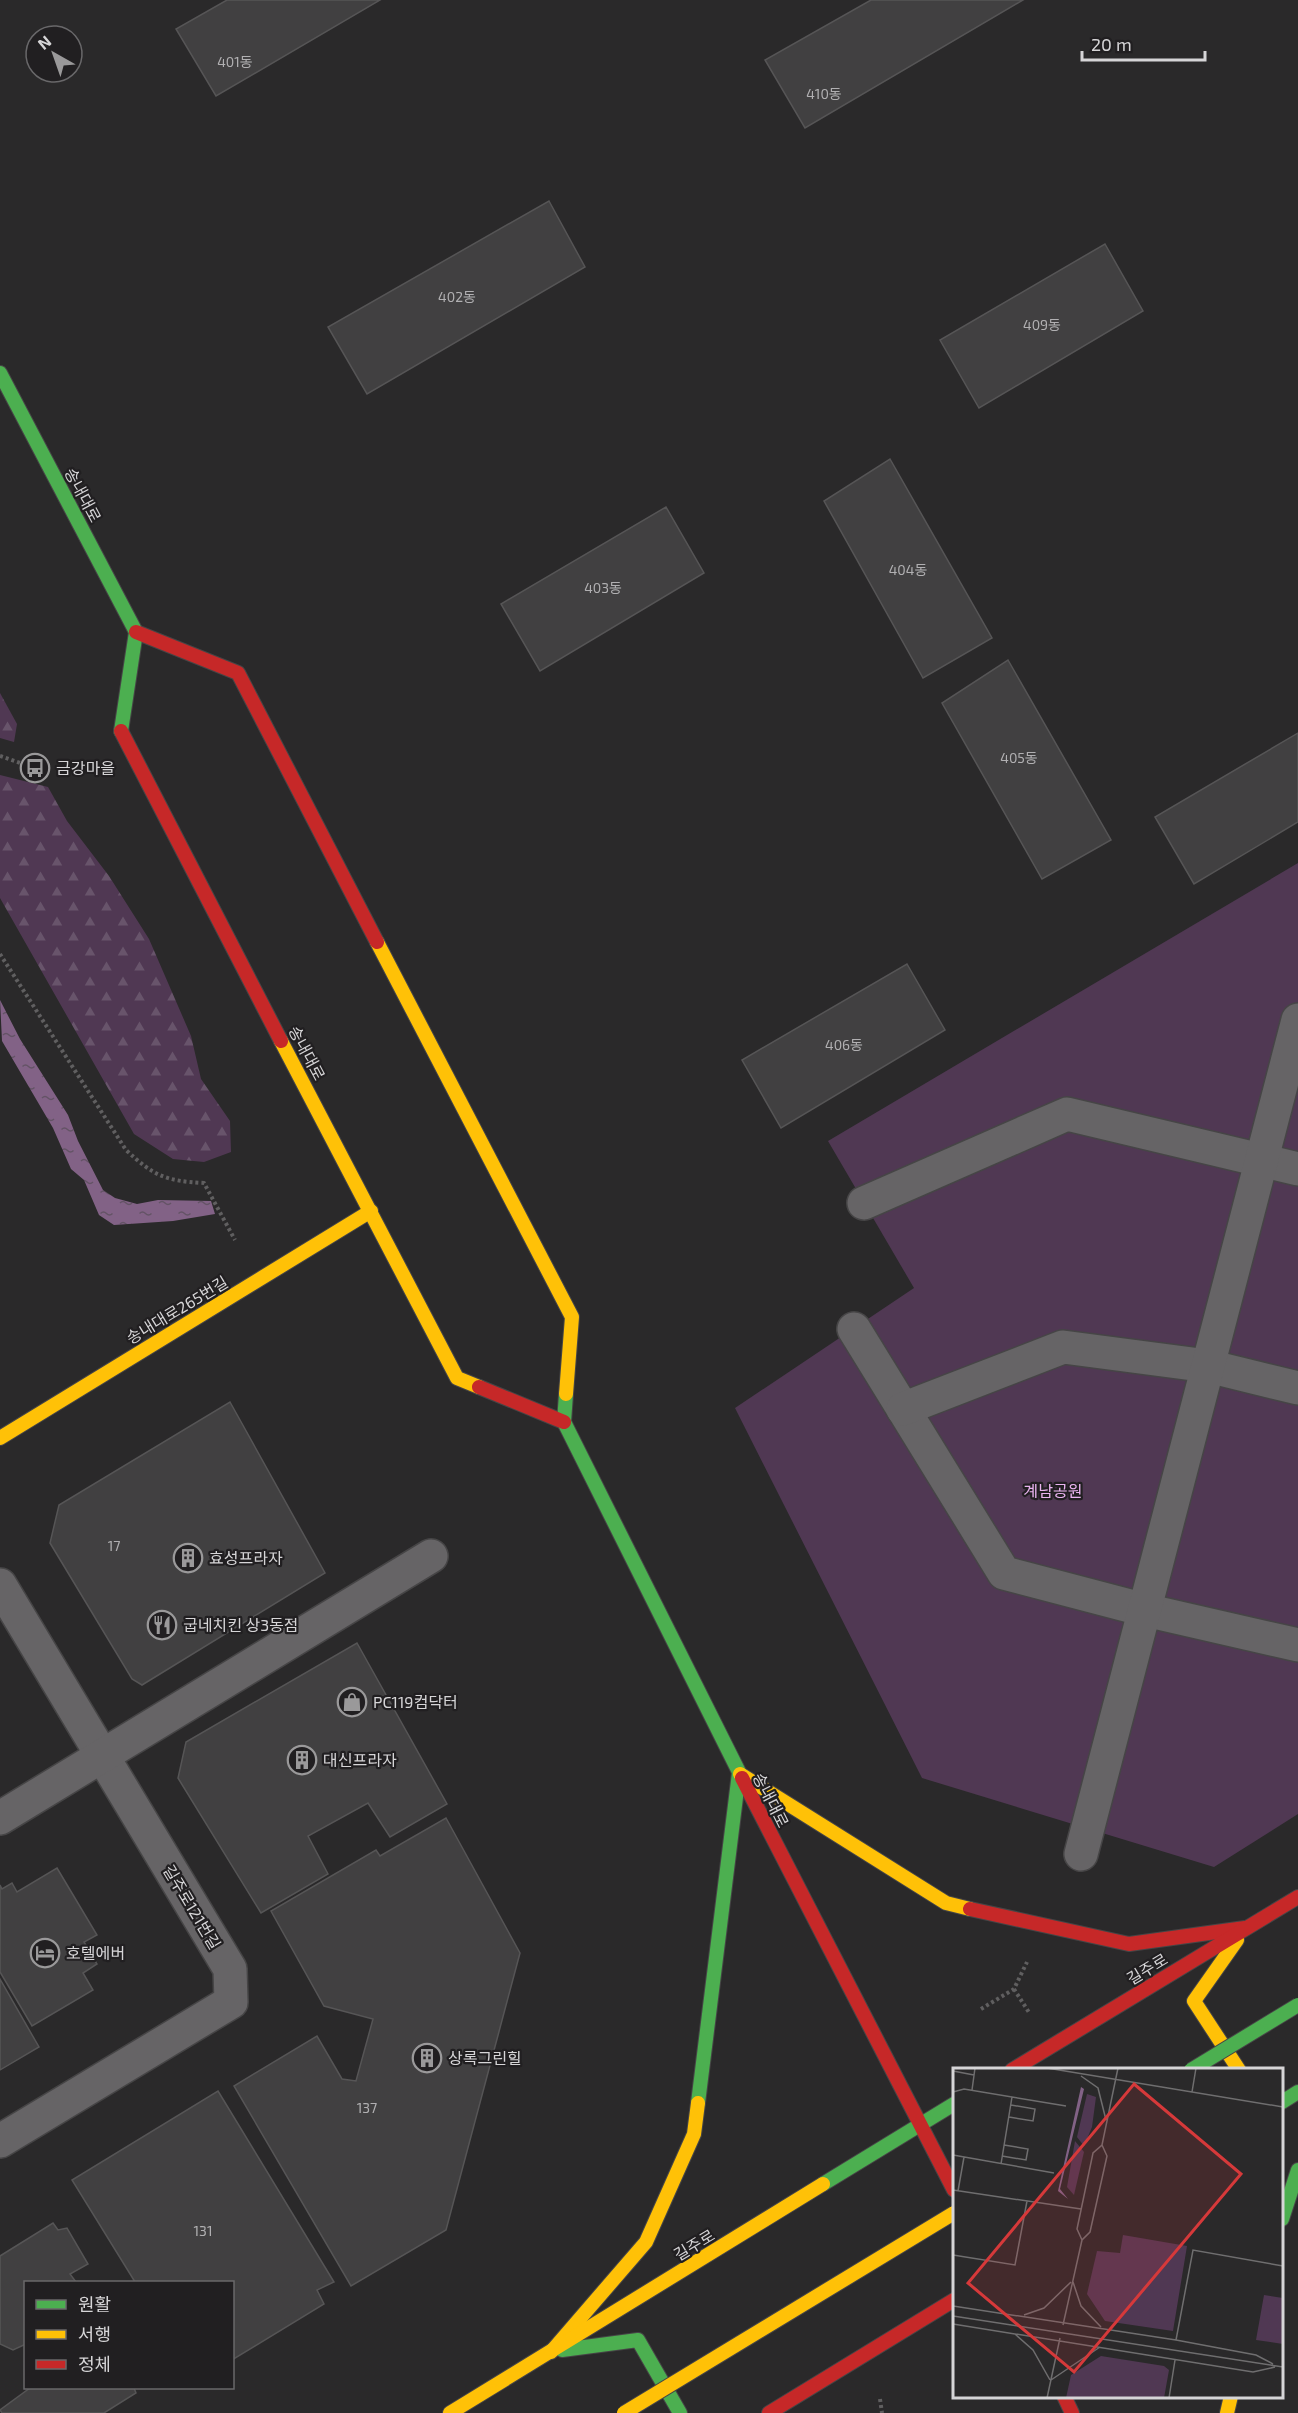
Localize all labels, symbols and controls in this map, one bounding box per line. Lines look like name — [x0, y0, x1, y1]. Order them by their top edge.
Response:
north arrow — [24, 24, 84, 84]
scale bar — [1082, 24, 1205, 62]
text: N — [34, 31, 55, 53]
text: 20 m — [1091, 33, 1132, 55]
house number: 401동 — [217, 53, 253, 70]
house number: 410동 — [806, 85, 842, 102]
house number: 402동 — [438, 288, 476, 305]
house number: 409동 — [1023, 316, 1061, 333]
street label: 송내대로 — [61, 464, 106, 525]
house number: 404동 — [889, 561, 927, 578]
house number: 403동 — [584, 579, 622, 596]
house number: 405동 — [1000, 749, 1038, 766]
bus stop icon: 금강마을 — [19, 752, 51, 784]
place label: 금강마을 — [56, 758, 115, 777]
street label: 송내대로 — [285, 1022, 330, 1083]
house number: 406동 — [825, 1036, 863, 1053]
street label: 송내대로265번길 — [123, 1272, 231, 1347]
park label: 계남공원 — [1024, 1481, 1082, 1500]
house number: 17 — [108, 1537, 120, 1554]
building icon: 효성프라자 — [172, 1542, 204, 1574]
place label: 효성프라자 — [209, 1548, 283, 1567]
restaurant icon: 굽네치킨 상3동점 — [146, 1609, 178, 1641]
place label: 굽네치킨 상3동점 — [183, 1615, 299, 1634]
shop icon: PC119컴닥터 — [336, 1686, 368, 1718]
place label: PC119컴닥터 — [373, 1692, 458, 1711]
building icon: 대신프라자 — [286, 1744, 318, 1776]
place label: 대신프라자 — [323, 1750, 397, 1769]
street label: 송내대로 — [750, 1769, 793, 1831]
street label: 길주로121번길 — [160, 1861, 225, 1952]
hotel icon: 호텔에버 — [29, 1937, 61, 1969]
place label: 호텔에버 — [66, 1943, 125, 1962]
street label: 길주로 — [1123, 1949, 1171, 1988]
building icon: 상록그린힐 — [411, 2042, 443, 2074]
place label: 상록그린힐 — [448, 2048, 522, 2067]
inset map — [953, 2068, 1283, 2398]
house number: 137 — [357, 2099, 377, 2116]
house number: 131 — [194, 2222, 212, 2239]
street label: 길주로 — [670, 2225, 718, 2264]
legend — [24, 2281, 234, 2389]
text: 원활 — [78, 2293, 111, 2315]
text: 서행 — [78, 2323, 111, 2345]
text: 정체 — [78, 2353, 111, 2375]

